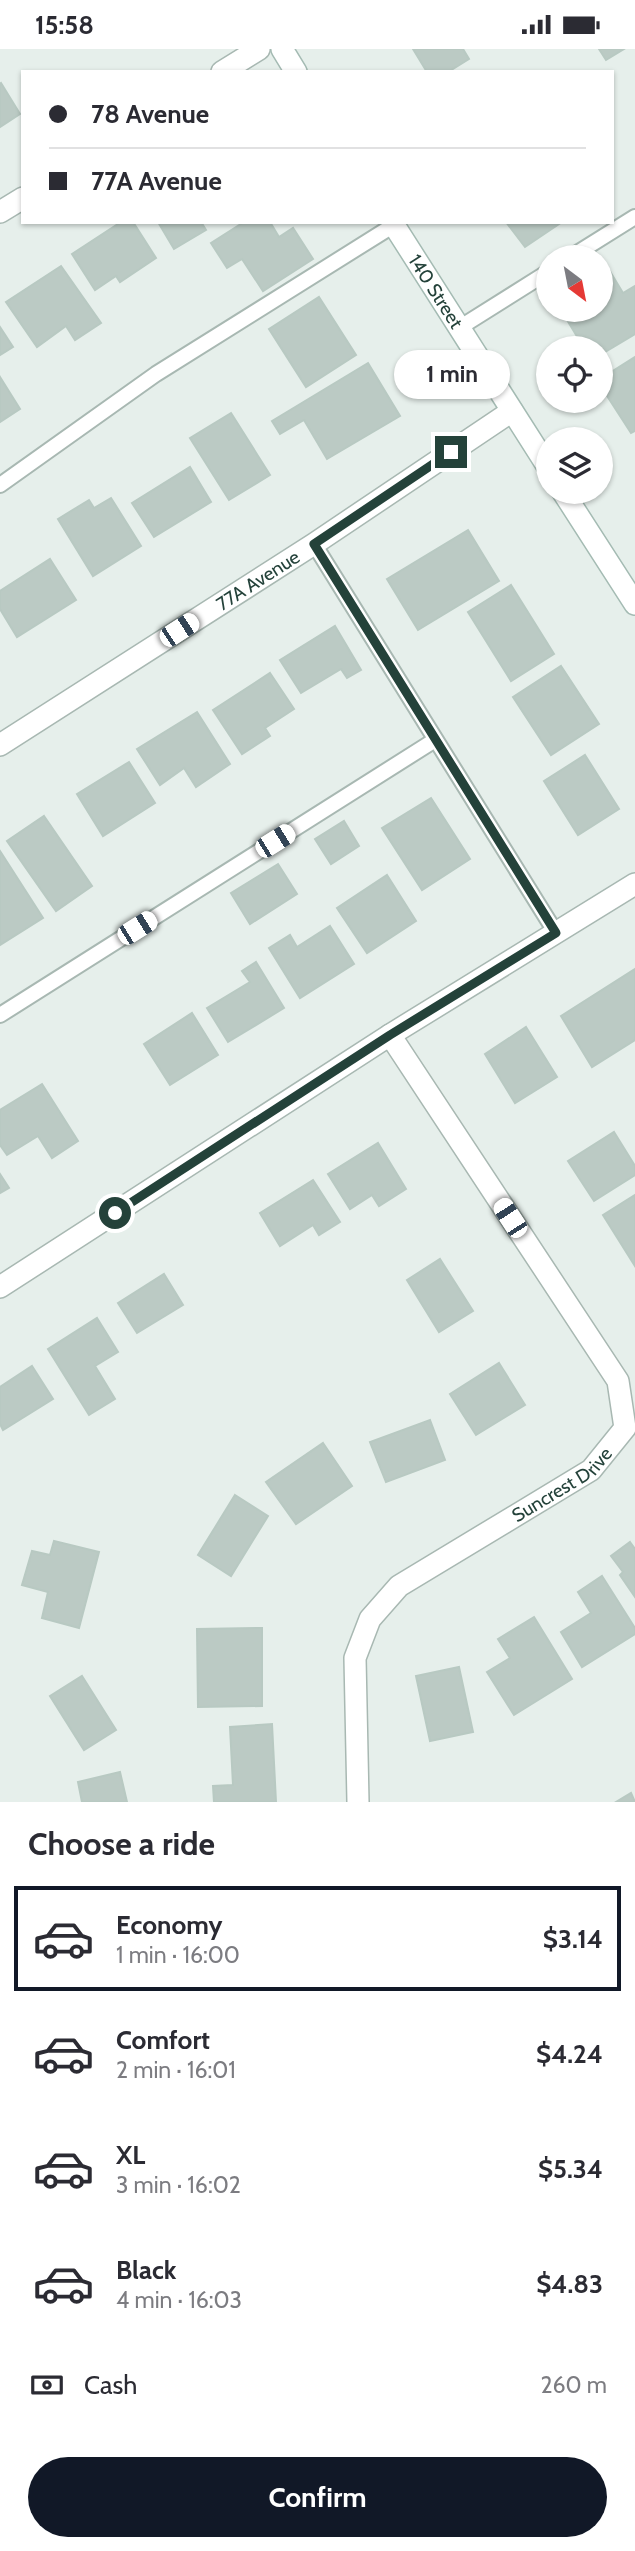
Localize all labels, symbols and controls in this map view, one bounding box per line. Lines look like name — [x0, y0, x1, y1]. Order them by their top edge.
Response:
text: 15:58 — [35, 9, 94, 41]
text: 78 Avenue — [91, 98, 209, 130]
text: 77A Avenue — [91, 165, 222, 197]
north arrow — [536, 245, 612, 322]
map controls — [536, 245, 613, 504]
street label: 140 Street — [404, 250, 469, 333]
button: locate — [536, 336, 613, 413]
callout: 1 min — [393, 351, 509, 399]
text: 1 min — [426, 360, 478, 388]
button: layers — [536, 427, 613, 504]
route end — [435, 436, 467, 468]
street label: 77A Avenue — [212, 545, 304, 615]
car — [156, 610, 203, 650]
car — [252, 821, 299, 861]
car — [114, 908, 161, 948]
car — [490, 1195, 531, 1241]
route start — [99, 1197, 131, 1229]
street label: Suncrest Drive — [508, 1442, 617, 1527]
text: Choose a ride — [28, 1824, 215, 1863]
icon: car — [32, 1907, 95, 1970]
text: Economy — [116, 1909, 222, 1941]
text: $3.14 — [543, 1923, 603, 1955]
text: 1 min · 16:00 — [116, 1941, 240, 1969]
icon: car — [32, 2022, 95, 2085]
text: Comfort — [116, 2024, 210, 2056]
text: $4.24 — [536, 2038, 603, 2070]
text: 2 min · 16:01 — [116, 2056, 236, 2084]
icon: car — [32, 2137, 95, 2200]
text: XL — [116, 2139, 145, 2171]
text: $5.34 — [538, 2153, 603, 2185]
text: 3 min · 16:02 — [116, 2171, 241, 2199]
icon: car — [32, 2252, 95, 2315]
text: Black — [116, 2254, 176, 2286]
text: $4.83 — [536, 2268, 603, 2300]
text: 4 min · 16:03 — [116, 2286, 242, 2314]
icon: cash — [28, 2366, 66, 2404]
text: Cash — [84, 2369, 137, 2401]
text: 260 m — [540, 2371, 607, 2399]
button: Confirm — [28, 2457, 607, 2537]

